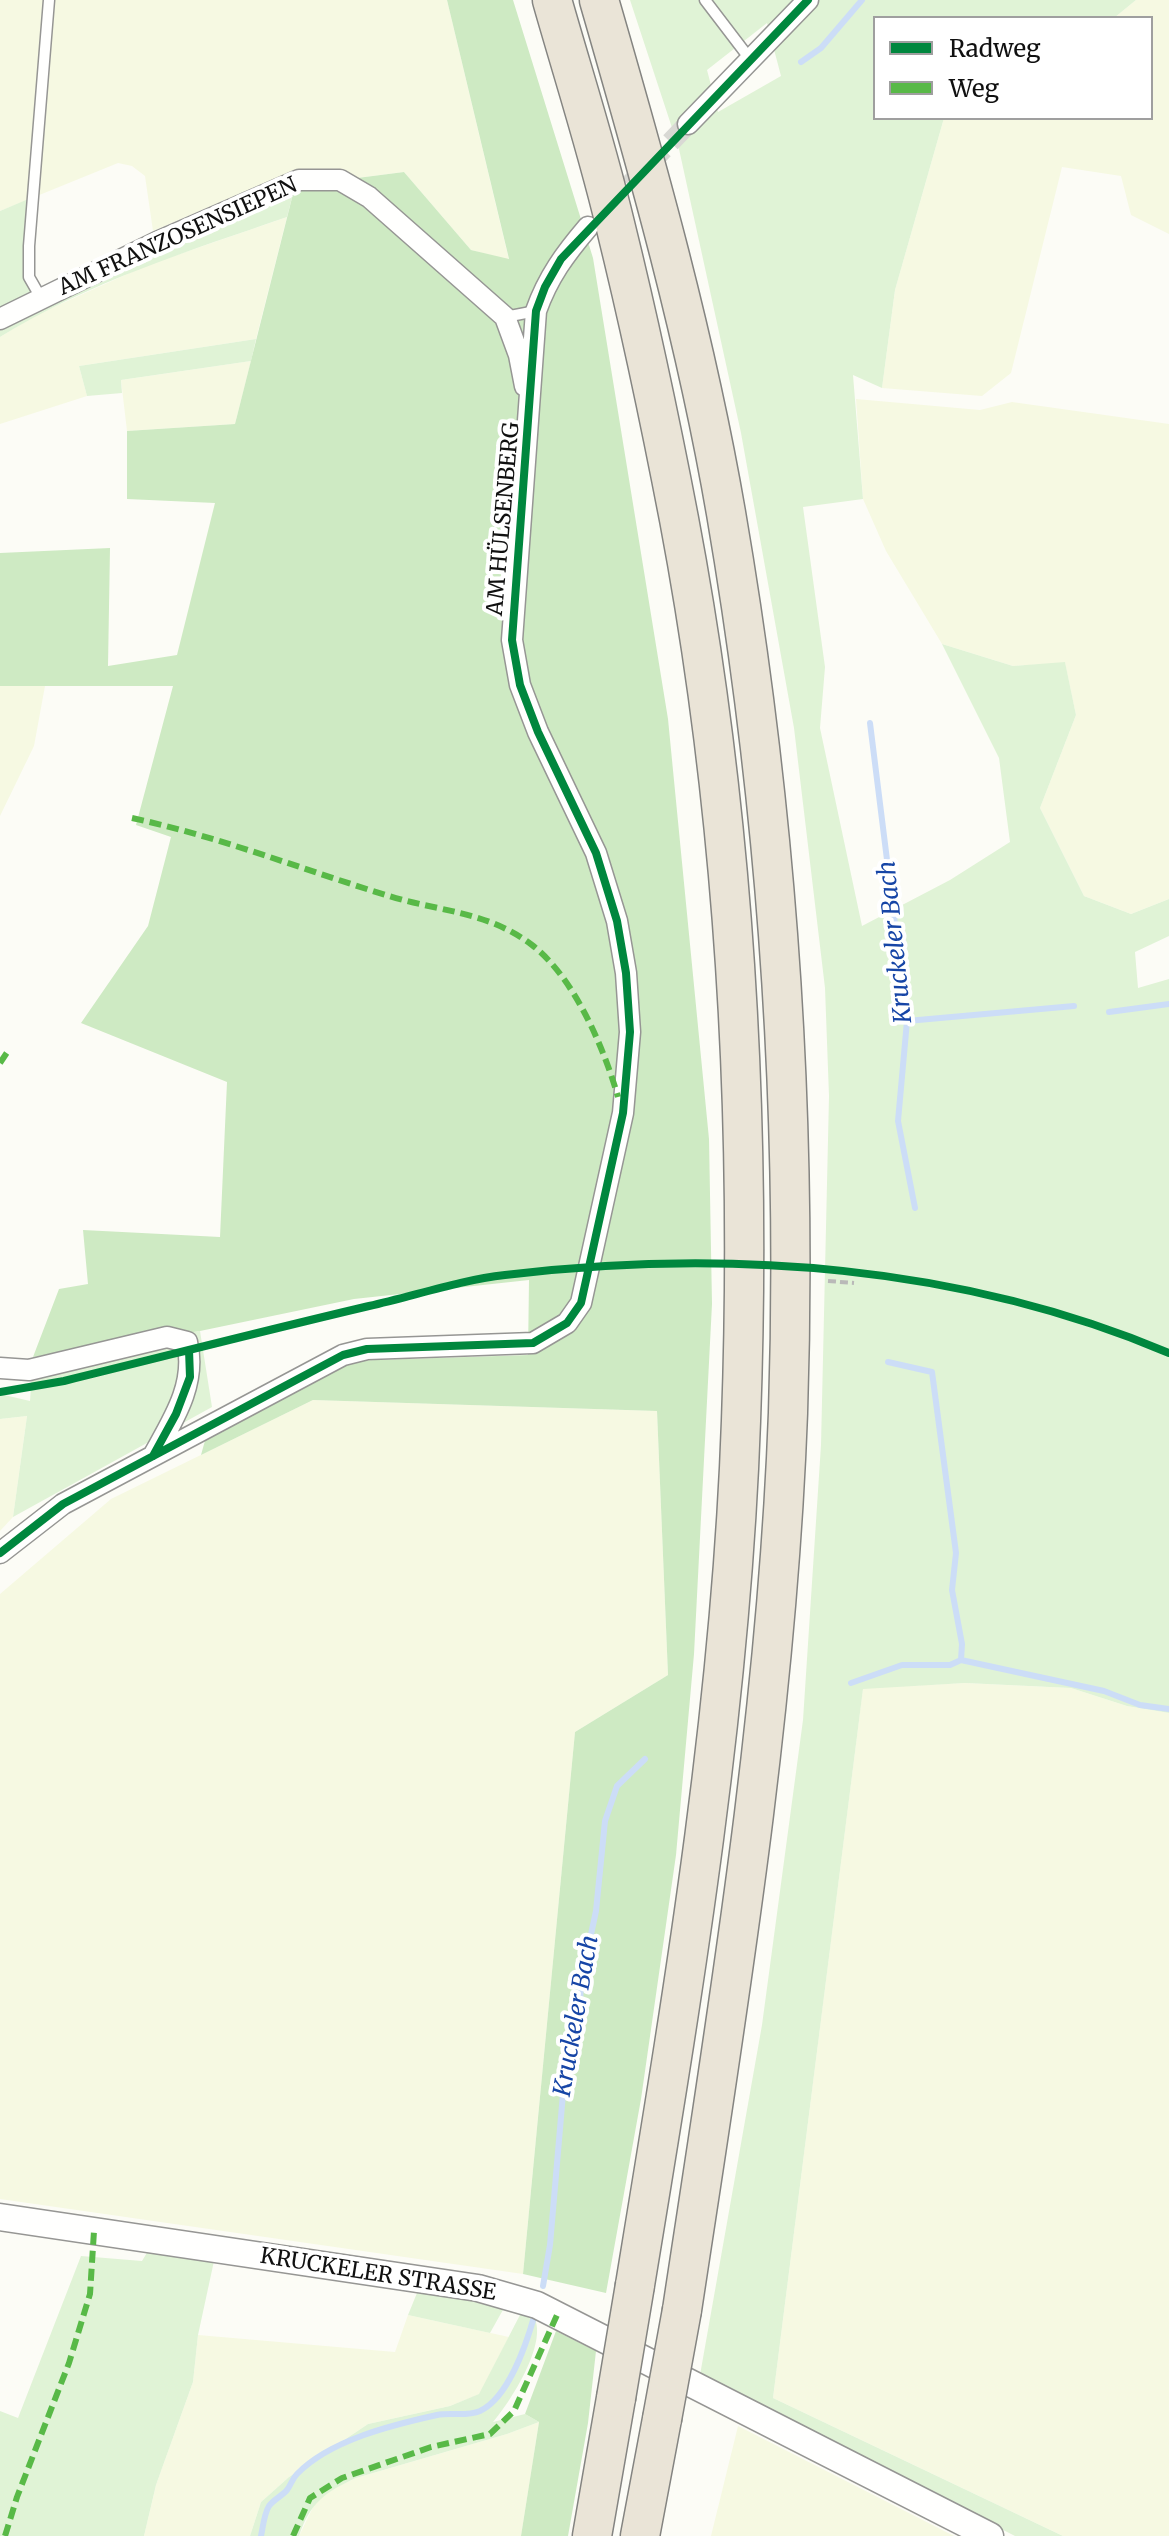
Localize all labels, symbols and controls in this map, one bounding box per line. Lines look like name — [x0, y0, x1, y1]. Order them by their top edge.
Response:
legend — [873, 16, 1153, 120]
text: Radweg — [949, 33, 1041, 64]
text: Weg — [949, 73, 999, 104]
street label: AM FRANZOSENSIEPEN — [55, 172, 301, 302]
street label: AM HÜLSENBERG — [482, 421, 526, 617]
water label: Kruckeler Bach — [873, 859, 919, 1025]
water label: Kruckeler Bach — [549, 1933, 605, 2099]
street label: KRUCKELER STRASSE — [258, 2243, 498, 2307]

